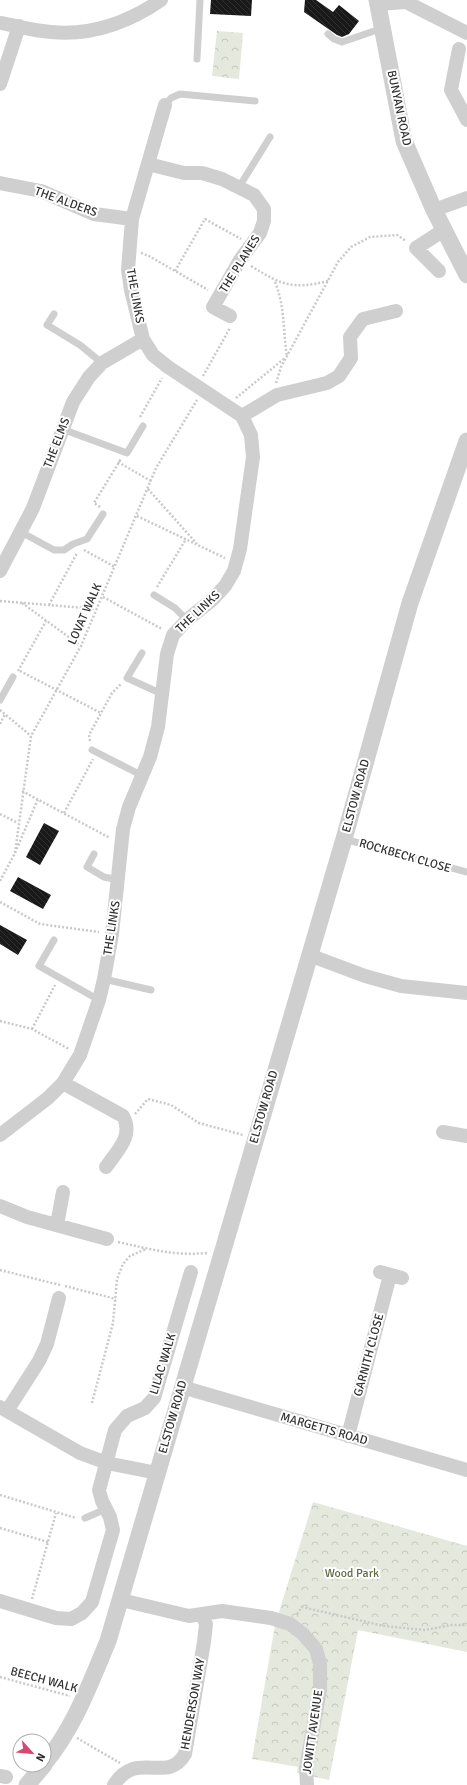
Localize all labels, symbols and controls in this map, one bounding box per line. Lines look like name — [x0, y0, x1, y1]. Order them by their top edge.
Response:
street label: BUNYAN ROAD — [384, 69, 414, 147]
street label: THE ALDERS — [33, 184, 100, 220]
street label: THE PLANES — [216, 232, 264, 296]
street label: THE LINKS — [123, 268, 147, 325]
street label: THE ELMS — [41, 415, 74, 470]
street label: LOVAT WALK — [65, 581, 105, 647]
street label: THE LINKS — [173, 588, 223, 636]
street label: ELSTOW ROAD — [339, 757, 373, 834]
street label: ROCKBECK CLOSE — [357, 836, 453, 876]
street label: THE LINKS — [100, 899, 124, 956]
street label: ELSTOW ROAD — [246, 1068, 282, 1145]
street label: GARNITH CLOSE — [351, 1312, 387, 1398]
street label: LILAC WALK — [147, 1331, 179, 1397]
street label: ELSTOW ROAD — [155, 1378, 191, 1455]
street label: MARGETTS ROAD — [279, 1409, 369, 1449]
park label: Wood Park — [325, 1566, 379, 1581]
street label: HENDERSON WAY — [178, 1657, 208, 1751]
street label: BEECH WALK — [9, 1664, 79, 1696]
street label: JOWITT AVENUE — [300, 1689, 326, 1775]
north arrow — [12, 1733, 52, 1773]
text: N — [33, 1751, 48, 1764]

